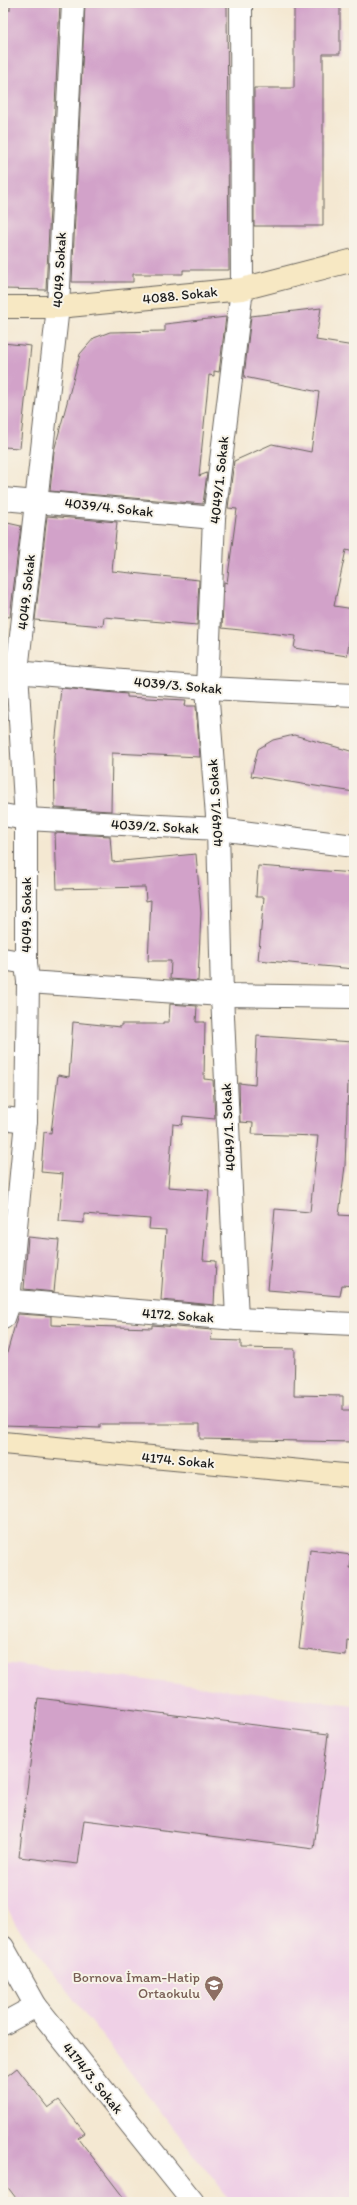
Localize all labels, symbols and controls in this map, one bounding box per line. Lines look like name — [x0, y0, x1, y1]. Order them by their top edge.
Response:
street label: 4049. Sokak — [49, 232, 70, 308]
street label: 4088. Sokak — [142, 283, 218, 308]
street label: 4049/1. Sokak — [206, 435, 233, 525]
street label: 4039/4. Sokak — [64, 494, 154, 521]
street label: 4049. Sokak — [14, 554, 39, 631]
street label: 4039/3. Sokak — [133, 673, 223, 698]
street label: 4049/1. Sokak — [204, 758, 227, 847]
street label: 4039/2. Sokak — [111, 816, 199, 837]
street label: 4049. Sokak — [18, 877, 35, 953]
street label: 4049/1. Sokak — [218, 1083, 239, 1171]
street label: 4172. Sokak — [141, 1305, 215, 1326]
street label: 4174. Sokak — [141, 1449, 215, 1472]
place label: Bornova İmam-Hatip Ortaokulu — [73, 1969, 200, 2002]
school or university icon: Bornova İmam-Hatip Ortaokulu — [203, 1974, 225, 2002]
street label: 4174/3. Sokak — [59, 2039, 126, 2117]

